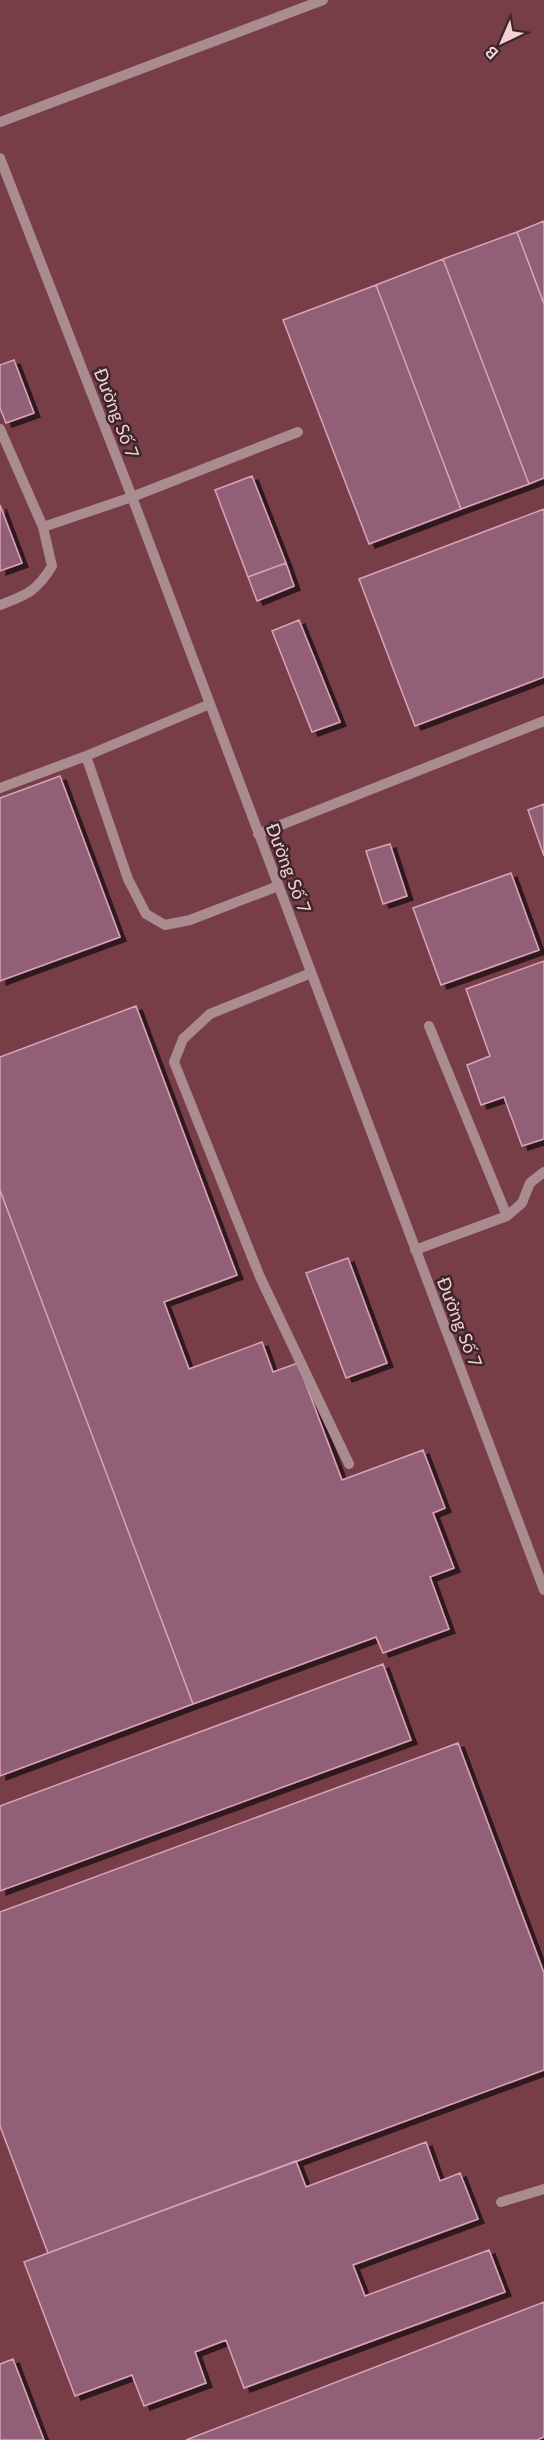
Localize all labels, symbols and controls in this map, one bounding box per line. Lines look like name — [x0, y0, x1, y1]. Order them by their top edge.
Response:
north arrow — [472, 12, 532, 72]
text: B — [481, 43, 502, 64]
street label: Đường Số 7 — [90, 365, 144, 461]
street label: Đường Số 7 — [262, 820, 316, 916]
street label: Đường Số 7 — [433, 1274, 487, 1370]

